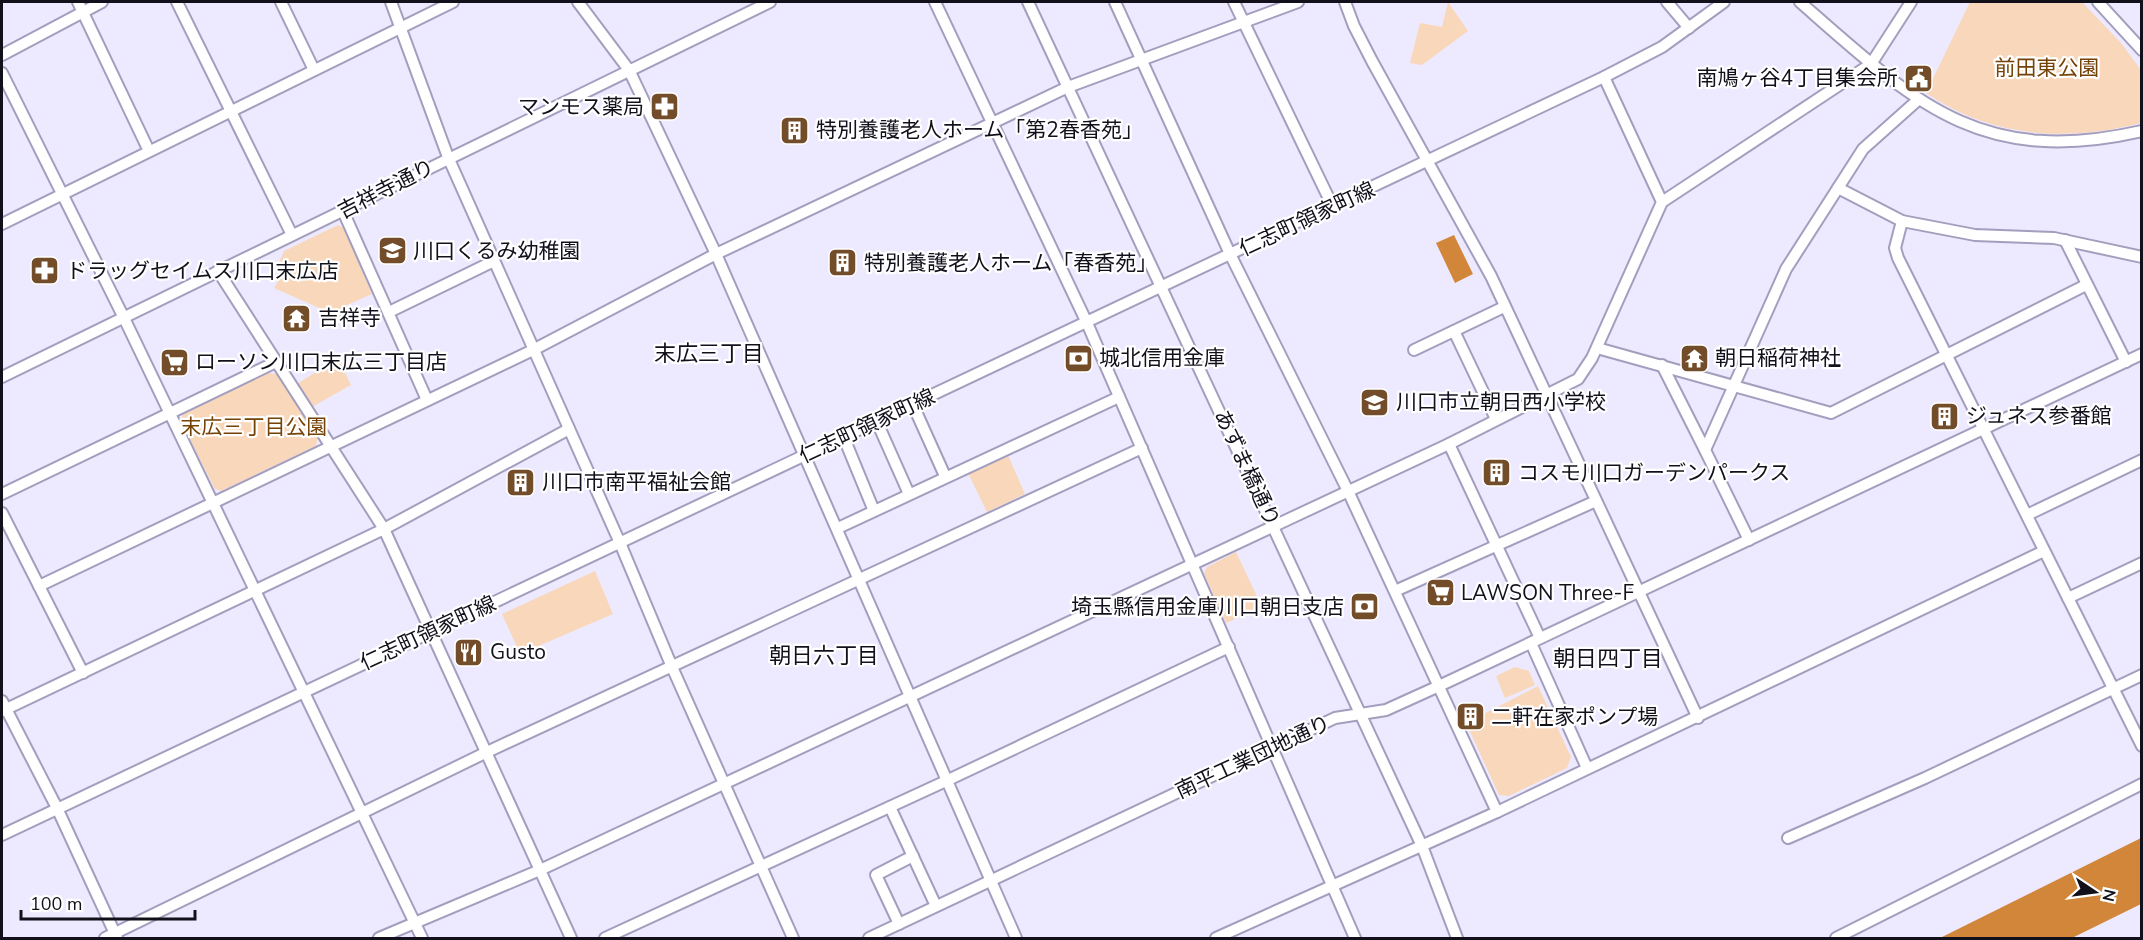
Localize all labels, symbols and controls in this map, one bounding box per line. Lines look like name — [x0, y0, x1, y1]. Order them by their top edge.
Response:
park label: 前田東公園 — [1995, 54, 2100, 82]
public building icon: 南鳩ヶ谷4丁目集会所 — [1903, 62, 1935, 94]
place label: 南鳩ヶ谷4丁目集会所 — [1696, 64, 1898, 92]
pharmacy icon: マンモス薬局 — [649, 91, 681, 123]
place label: マンモス薬局 — [518, 93, 644, 121]
building icon: 特別養護老人ホーム「第2春香苑」 — [779, 114, 811, 146]
place label: 特別養護老人ホーム「第2春香苑」 — [816, 116, 1143, 144]
street label: 吉祥寺通り — [333, 153, 439, 225]
street label: 仁志町領家町線 — [1234, 175, 1380, 263]
school or university icon: 川口くるみ幼稚園 — [376, 235, 408, 267]
place label: 川口くるみ幼稚園 — [413, 237, 581, 265]
building icon: 特別養護老人ホーム「春香苑」 — [827, 247, 859, 279]
place label: 特別養護老人ホーム「春香苑」 — [864, 249, 1157, 277]
pharmacy icon: ドラッグセイムス川口末広店 — [29, 255, 61, 287]
place label: ドラッグセイムス川口末広店 — [66, 257, 339, 285]
temple icon: 吉祥寺 — [281, 302, 313, 334]
place label: 吉祥寺 — [318, 304, 381, 332]
district label: 末広三丁目 — [654, 339, 764, 369]
bank icon: 城北信用金庫 — [1062, 342, 1094, 374]
temple icon: 朝日稲荷神社 — [1678, 342, 1710, 374]
place label: 城北信用金庫 — [1099, 344, 1225, 372]
place label: 朝日稲荷神社 — [1715, 344, 1841, 372]
supermarket icon: ローソン川口末広三丁目店 — [158, 346, 190, 378]
place label: ローソン川口末広三丁目店 — [195, 348, 447, 376]
street label: 仁志町領家町線 — [794, 382, 940, 470]
school or university icon: 川口市立朝日西小学校 — [1359, 386, 1391, 418]
place label: 川口市立朝日西小学校 — [1396, 388, 1606, 416]
building icon: ジュネス参番館 — [1929, 400, 1961, 432]
place label: ジュネス参番館 — [1966, 402, 2112, 430]
street label: あずま橋通り — [1208, 405, 1286, 531]
park label: 末広三丁目公園 — [181, 413, 328, 441]
building icon: コスモ川口ガーデンパークス — [1481, 457, 1513, 489]
place label: コスモ川口ガーデンパークス — [1518, 459, 1790, 487]
building icon: 川口市南平福祉会館 — [505, 466, 537, 498]
place label: 川口市南平福祉会館 — [542, 468, 731, 496]
supermarket icon: LAWSON Three-F — [1424, 577, 1456, 609]
place label: LAWSON Three-F — [1461, 579, 1634, 607]
street label: 仁志町領家町線 — [355, 589, 501, 677]
bank icon: 埼玉縣信用金庫川口朝日支店 — [1349, 591, 1381, 623]
place label: 埼玉縣信用金庫川口朝日支店 — [1071, 593, 1344, 621]
restaurant icon: Gusto — [453, 636, 485, 668]
place label: Gusto — [490, 638, 546, 666]
district label: 朝日六丁目 — [769, 641, 879, 671]
district label: 朝日四丁目 — [1553, 644, 1663, 674]
building icon: 二軒在家ポンプ場 — [1454, 701, 1486, 733]
place label: 二軒在家ポンプ場 — [1491, 703, 1658, 731]
street label: 南平工業団地通り — [1171, 709, 1335, 805]
north arrow — [2065, 862, 2125, 922]
scale bar — [21, 883, 195, 921]
text: N — [2097, 887, 2121, 903]
text: 100 m — [30, 892, 82, 916]

